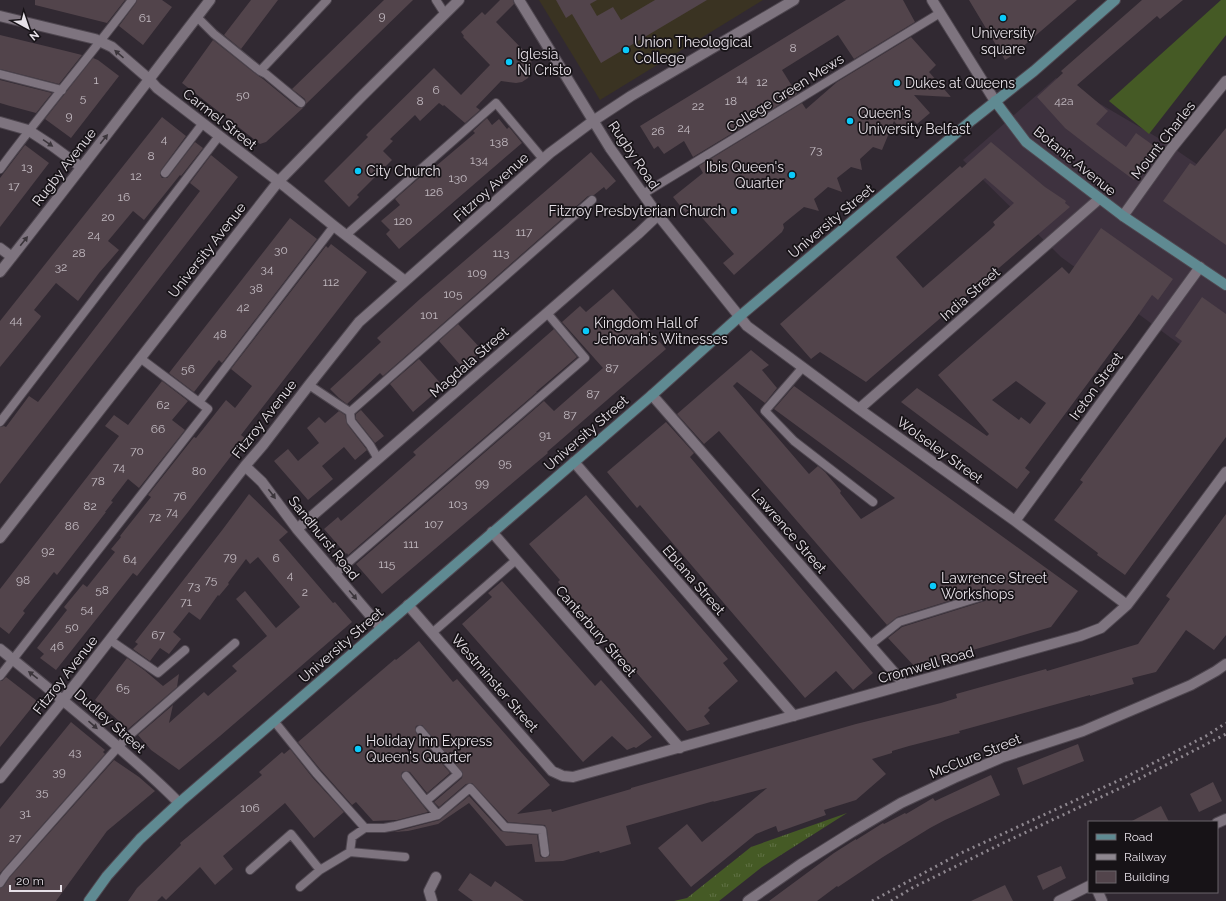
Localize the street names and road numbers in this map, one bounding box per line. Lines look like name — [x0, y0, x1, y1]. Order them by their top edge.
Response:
street label: College Green Mews — [723, 50, 847, 136]
street label: Carmel Street — [180, 85, 260, 153]
street label: Mount Charles — [1128, 98, 1198, 182]
street label: Rugby Road — [605, 118, 663, 192]
street label: Botanic Avenue — [1031, 123, 1119, 199]
street label: Rugby Avenue — [29, 125, 99, 209]
street label: Fitzroy Avenue — [450, 149, 532, 225]
street label: University Street — [785, 181, 877, 261]
street label: University Avenue — [165, 199, 249, 301]
street label: India Street — [937, 264, 1003, 324]
street label: Magdala Street — [427, 323, 512, 400]
street label: Ireton Street — [1066, 349, 1126, 423]
street label: Fitzroy Avenue — [228, 377, 300, 461]
street label: University Street — [541, 392, 632, 474]
street label: Wolseley Street — [894, 413, 986, 487]
street label: Lawrence Street — [748, 486, 830, 577]
street label: Sandhurst Road — [285, 493, 363, 583]
street label: Eblana Street — [659, 542, 729, 618]
street label: Canterbury Street — [552, 583, 640, 680]
street label: University Street — [296, 604, 387, 686]
street label: Westminster Street — [448, 631, 542, 735]
street label: Fitzroy Avenue — [29, 633, 101, 717]
street label: Cromwell Road — [876, 644, 976, 686]
street label: Dudley Street — [71, 686, 149, 756]
street label: McClure Street — [927, 730, 1023, 782]

